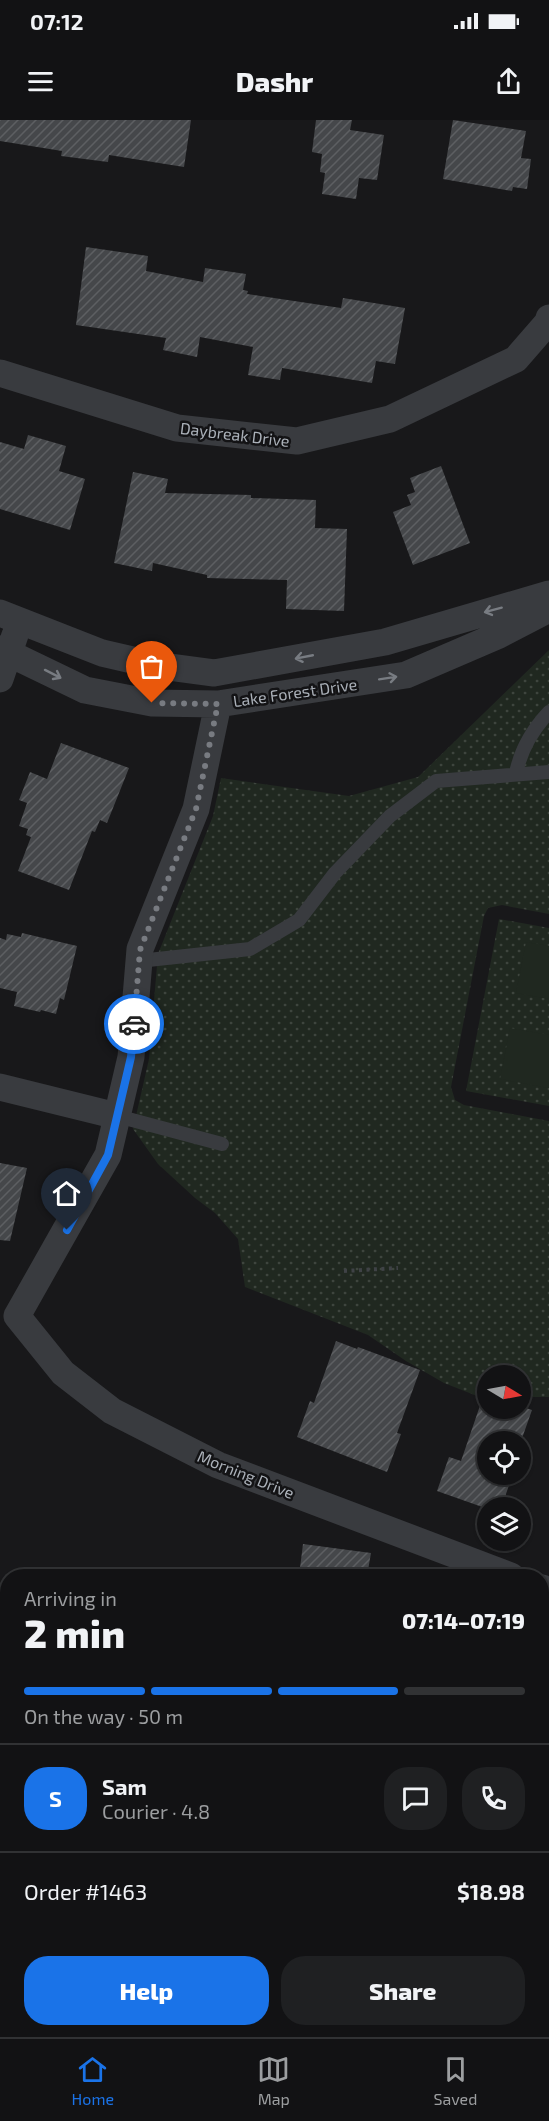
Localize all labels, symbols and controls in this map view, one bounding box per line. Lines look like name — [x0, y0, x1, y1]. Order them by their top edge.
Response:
text: 07:12 — [30, 8, 83, 34]
icon: menu — [24, 65, 57, 98]
text: Dashr — [236, 65, 313, 97]
icon: share — [492, 65, 525, 98]
street label: Daybreak Drive — [179, 418, 291, 450]
one-way arrow — [483, 605, 502, 616]
pin — [126, 641, 177, 703]
icon: bag — [135, 650, 168, 683]
one-way arrow — [294, 652, 314, 663]
one-way arrow — [43, 669, 61, 680]
one-way arrow — [377, 672, 397, 683]
street label: Lake Forest Drive — [232, 674, 358, 710]
courier — [104, 994, 164, 1054]
icon: car — [118, 1008, 151, 1041]
pin — [41, 1168, 92, 1230]
icon: home — [50, 1177, 83, 1210]
north arrow — [477, 1365, 531, 1419]
map controls — [477, 1365, 531, 1551]
button: locate — [477, 1431, 531, 1485]
street label: Morning Drive — [195, 1446, 297, 1502]
button: layers — [477, 1497, 531, 1551]
text: Arriving in — [24, 1586, 117, 1610]
text: 07:14–07:19 — [402, 1607, 525, 1633]
text: 2 min — [24, 1609, 125, 1656]
text: On the way · 50 m — [24, 1704, 183, 1728]
button: chat — [384, 1767, 447, 1830]
button: phone — [462, 1767, 525, 1830]
text: Sam — [102, 1773, 147, 1799]
text: S — [49, 1785, 62, 1811]
text: Courier · 4.8 — [102, 1799, 210, 1823]
text: Order #1463 — [24, 1878, 147, 1904]
text: $18.98 — [457, 1878, 525, 1904]
button: Help — [24, 1956, 269, 2025]
button: Share — [281, 1956, 525, 2025]
tab: Home — [72, 2053, 114, 2108]
tab: Map — [257, 2053, 290, 2108]
tab: Saved — [433, 2053, 477, 2108]

